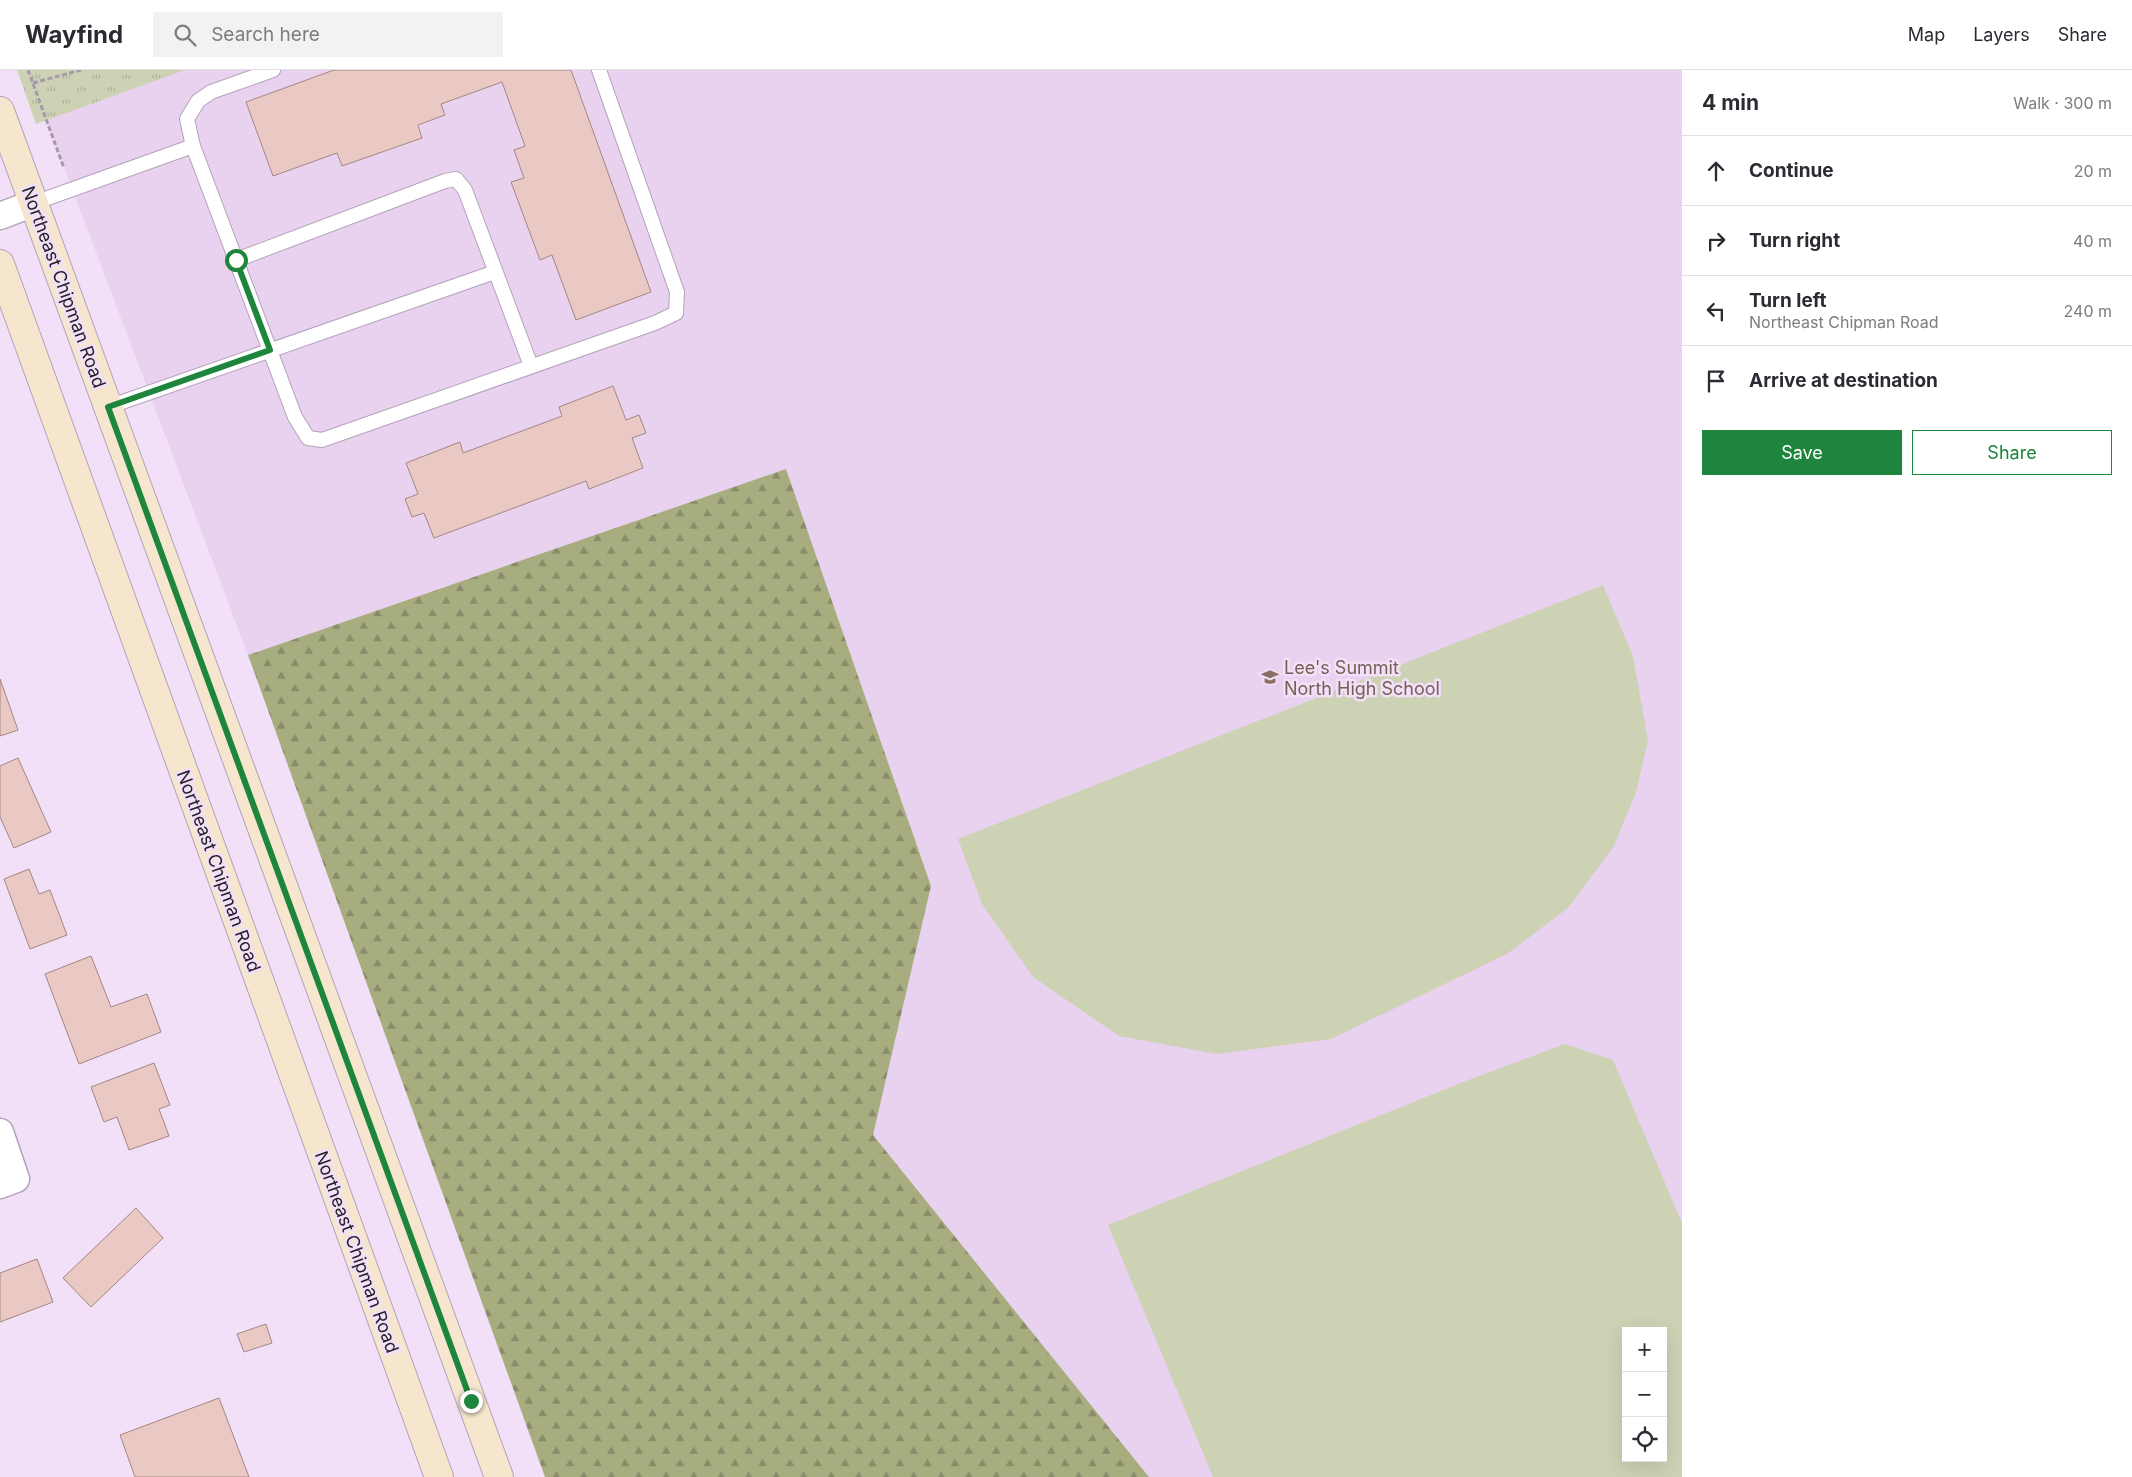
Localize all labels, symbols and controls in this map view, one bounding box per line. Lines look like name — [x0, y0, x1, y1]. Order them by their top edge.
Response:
search box — [153, 12, 503, 57]
text: Wayfind — [25, 20, 123, 49]
icon: search — [171, 21, 199, 49]
text: Search here — [211, 23, 320, 46]
text: Map — [1908, 24, 1945, 45]
text: Layers — [1973, 24, 2030, 45]
text: Share — [2058, 24, 2107, 45]
text: 4 min — [1702, 90, 1759, 115]
text: Walk · 300 m — [2013, 93, 2112, 113]
icon: ahead — [1702, 157, 1730, 185]
text: Continue — [1749, 159, 1834, 182]
text: 20 m — [2074, 161, 2112, 181]
street label: Northeast Chipman Road — [18, 183, 110, 391]
icon: right — [1702, 227, 1730, 255]
text: Turn right — [1749, 229, 1840, 252]
text: 40 m — [2073, 231, 2112, 251]
route start — [225, 249, 248, 272]
text: Turn left — [1749, 289, 1827, 312]
icon: left — [1702, 297, 1730, 325]
text: 240 m — [2064, 301, 2112, 321]
text: Northeast Chipman Road — [1749, 312, 1939, 332]
icon: arrive — [1702, 367, 1730, 395]
text: Arrive at destination — [1749, 369, 1938, 392]
button: Save — [1702, 430, 1902, 475]
button: Share — [1912, 430, 2112, 475]
place label: Lee's Summit North High School — [1284, 657, 1440, 699]
school or university icon: Lee's Summit North High School — [1260, 667, 1280, 687]
street label: Northeast Chipman Road — [173, 767, 265, 975]
street label: Northeast Chipman Road — [311, 1148, 403, 1356]
map controls — [1622, 1327, 1667, 1462]
button: + — [1622, 1327, 1667, 1372]
button: − — [1622, 1372, 1667, 1417]
route end — [460, 1390, 483, 1413]
button: locate — [1622, 1417, 1667, 1462]

